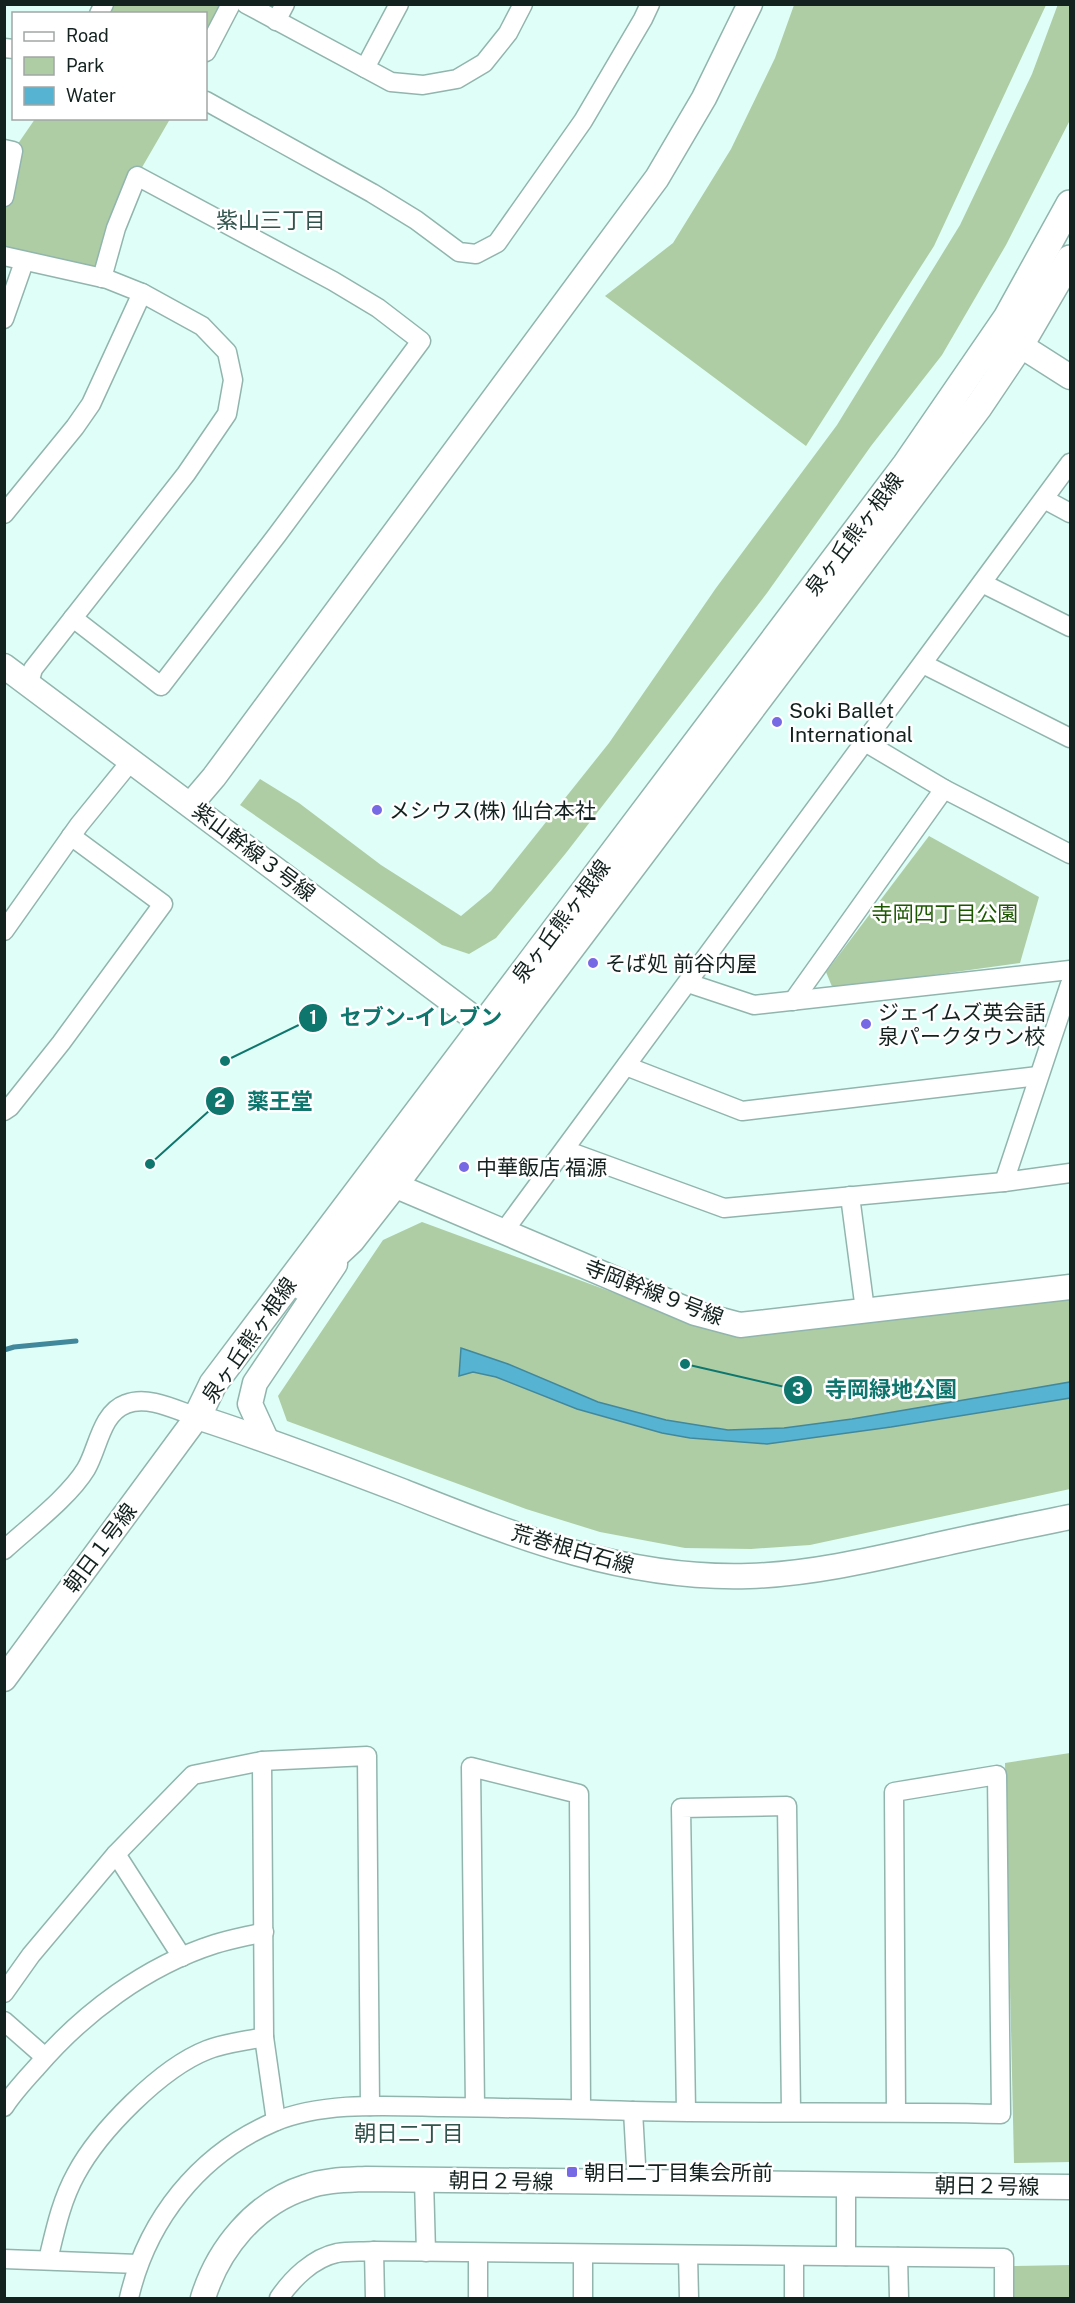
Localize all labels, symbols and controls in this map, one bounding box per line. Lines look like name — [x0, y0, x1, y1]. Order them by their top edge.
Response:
legend — [12, 12, 207, 120]
text: Road — [66, 25, 109, 46]
text: Park — [66, 55, 104, 76]
text: Water — [66, 85, 116, 106]
district label: 紫山三丁目 — [216, 207, 326, 233]
street label: 泉ヶ丘熊ヶ根線 — [800, 468, 908, 600]
place label: Soki Ballet International — [789, 698, 913, 747]
marker: Soki Ballet International — [770, 715, 784, 729]
street label: 紫山幹線３号線 — [188, 798, 320, 906]
place label: メシウス(株) 仙台本社 — [389, 798, 596, 823]
marker: メシウス(株) 仙台本社 — [370, 803, 384, 817]
street label: 泉ヶ丘熊ヶ根線 — [507, 855, 615, 987]
park label: 寺岡四丁目公園 — [872, 901, 1019, 926]
place label: そば処 前谷内屋 — [605, 951, 757, 976]
marker: そば処 前谷内屋 — [586, 956, 600, 970]
callout: セブン-イレブン — [298, 998, 515, 1038]
place label: ジェイムズ英会話 泉パークタウン校 — [878, 1000, 1046, 1049]
text: セブン-イレブン — [340, 1004, 502, 1030]
text: 1 — [309, 1007, 317, 1028]
marker: ジェイムズ英会話 泉パークタウン校 — [859, 1017, 873, 1031]
callout: 薬王堂 — [205, 1081, 325, 1121]
text: 薬王堂 — [247, 1088, 313, 1114]
text: 2 — [214, 1090, 226, 1111]
place label: 中華飯店 福源 — [476, 1155, 607, 1180]
marker: 中華飯店 福源 — [457, 1160, 471, 1174]
street label: 寺岡幹線９号線 — [581, 1254, 727, 1330]
street label: 泉ヶ丘熊ヶ根線 — [197, 1273, 301, 1407]
callout: 寺岡緑地公園 — [783, 1370, 969, 1410]
text: 寺岡緑地公園 — [825, 1376, 957, 1402]
text: 3 — [792, 1379, 804, 1400]
street label: 朝日１号線 — [58, 1499, 142, 1597]
street label: 荒巻根白石線 — [509, 1520, 637, 1578]
district label: 朝日二丁目 — [354, 2120, 464, 2146]
place label: 朝日二丁目集会所前 — [584, 2160, 773, 2185]
marker: 朝日二丁目集会所前 — [565, 2165, 579, 2179]
street label: 朝日２号線 — [448, 2168, 554, 2194]
street label: 朝日２号線 — [934, 2173, 1040, 2199]

